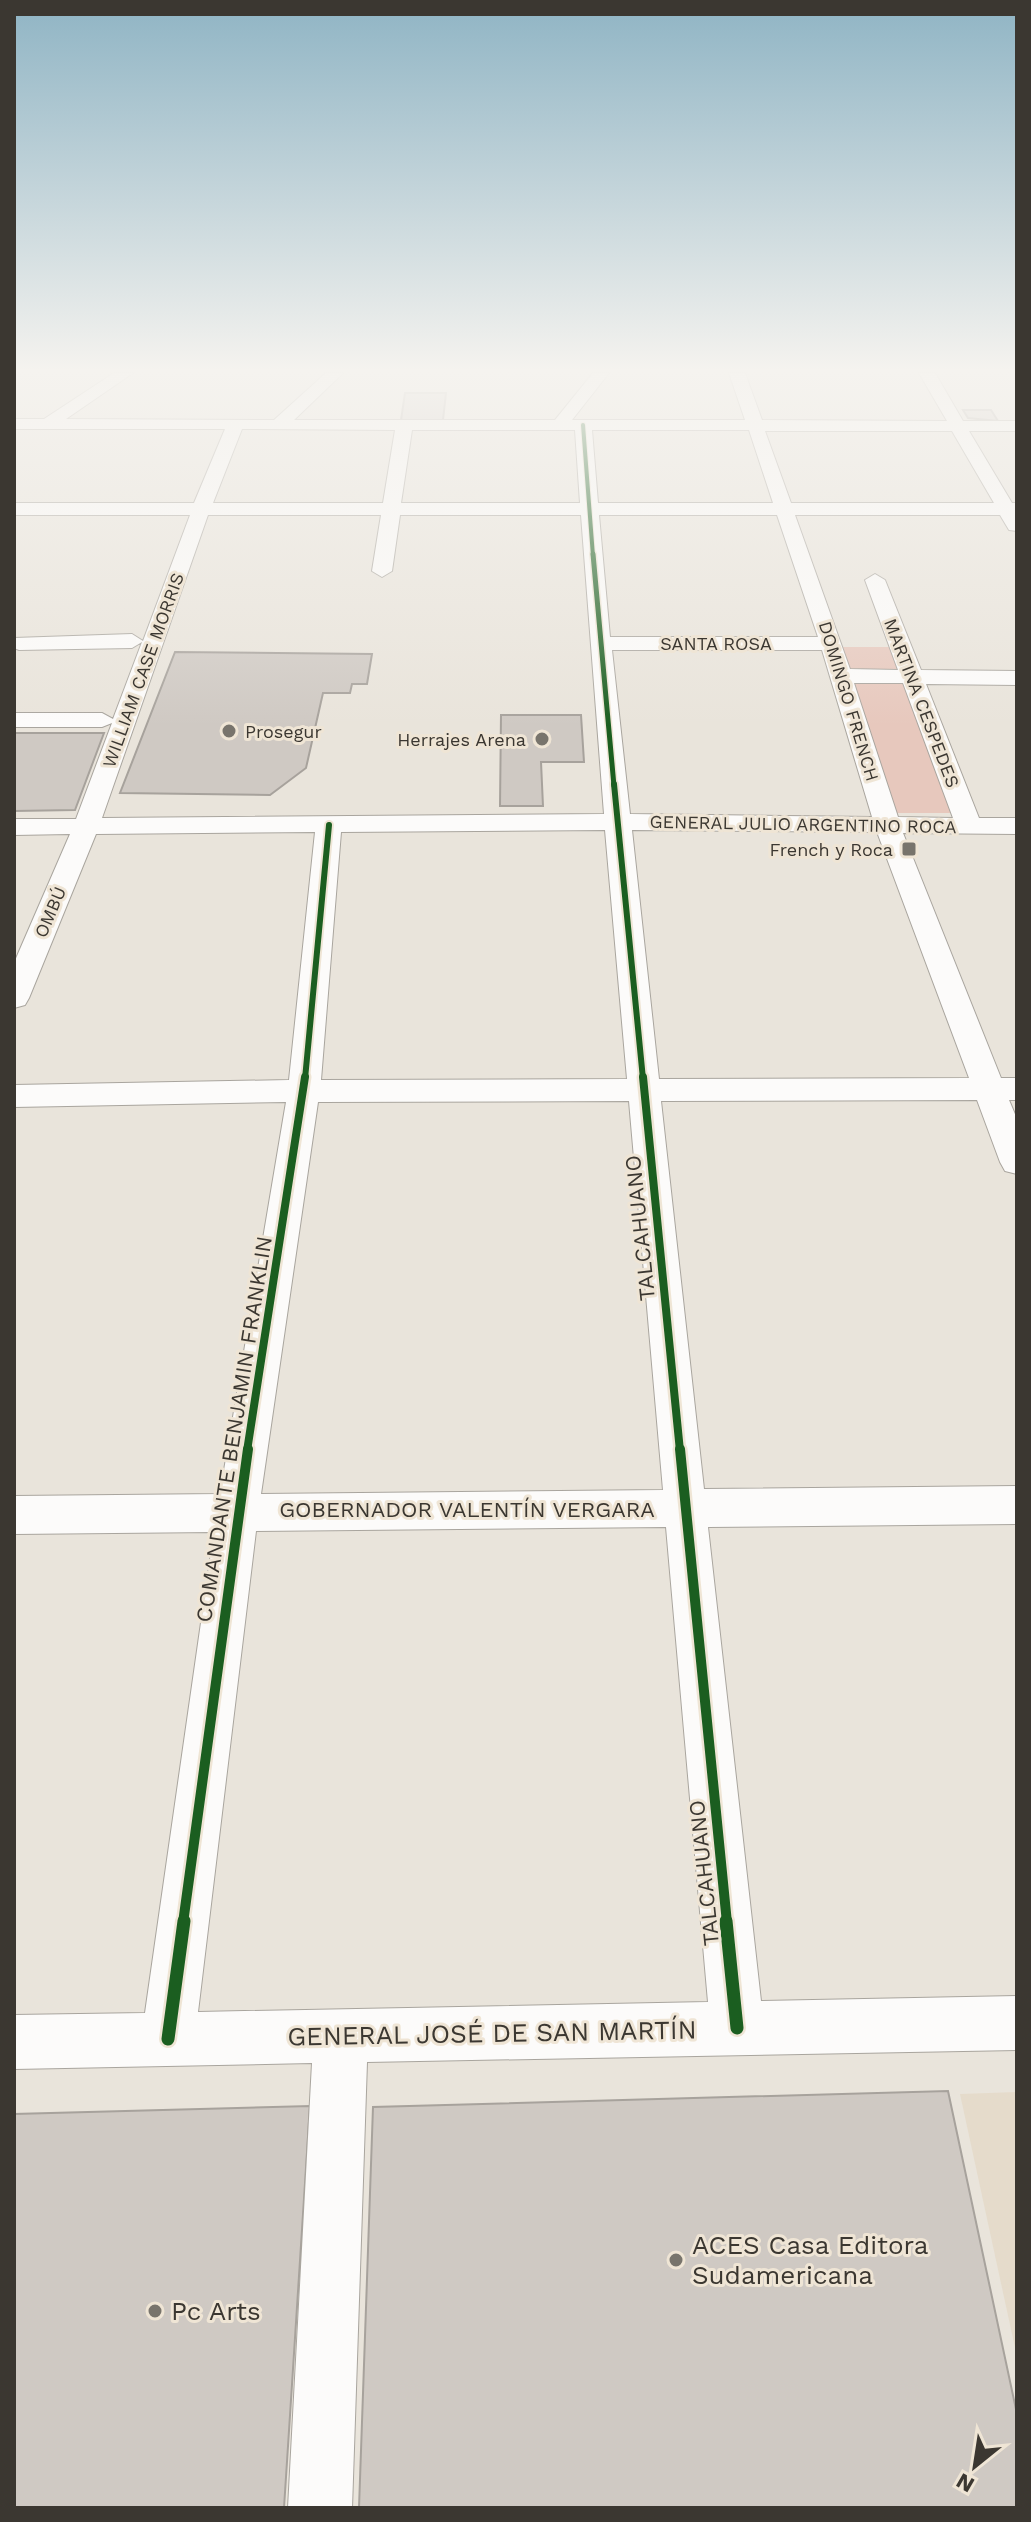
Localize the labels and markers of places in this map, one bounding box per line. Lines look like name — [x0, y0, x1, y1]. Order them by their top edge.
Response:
place label: Prosegur — [245, 721, 322, 742]
marker: Prosegur — [220, 722, 238, 740]
place label: Herrajes Arena — [397, 729, 526, 750]
marker: Herrajes Arena — [533, 730, 551, 748]
place label: French y Roca — [770, 839, 893, 860]
marker: French y Roca — [900, 840, 918, 858]
place label: ACES Casa Editora Sudamericana — [692, 2230, 929, 2290]
marker: ACES Casa Editora Sudamericana — [667, 2251, 685, 2269]
place label: Pc Arts — [171, 2296, 261, 2326]
marker: Pc Arts — [146, 2302, 164, 2320]

